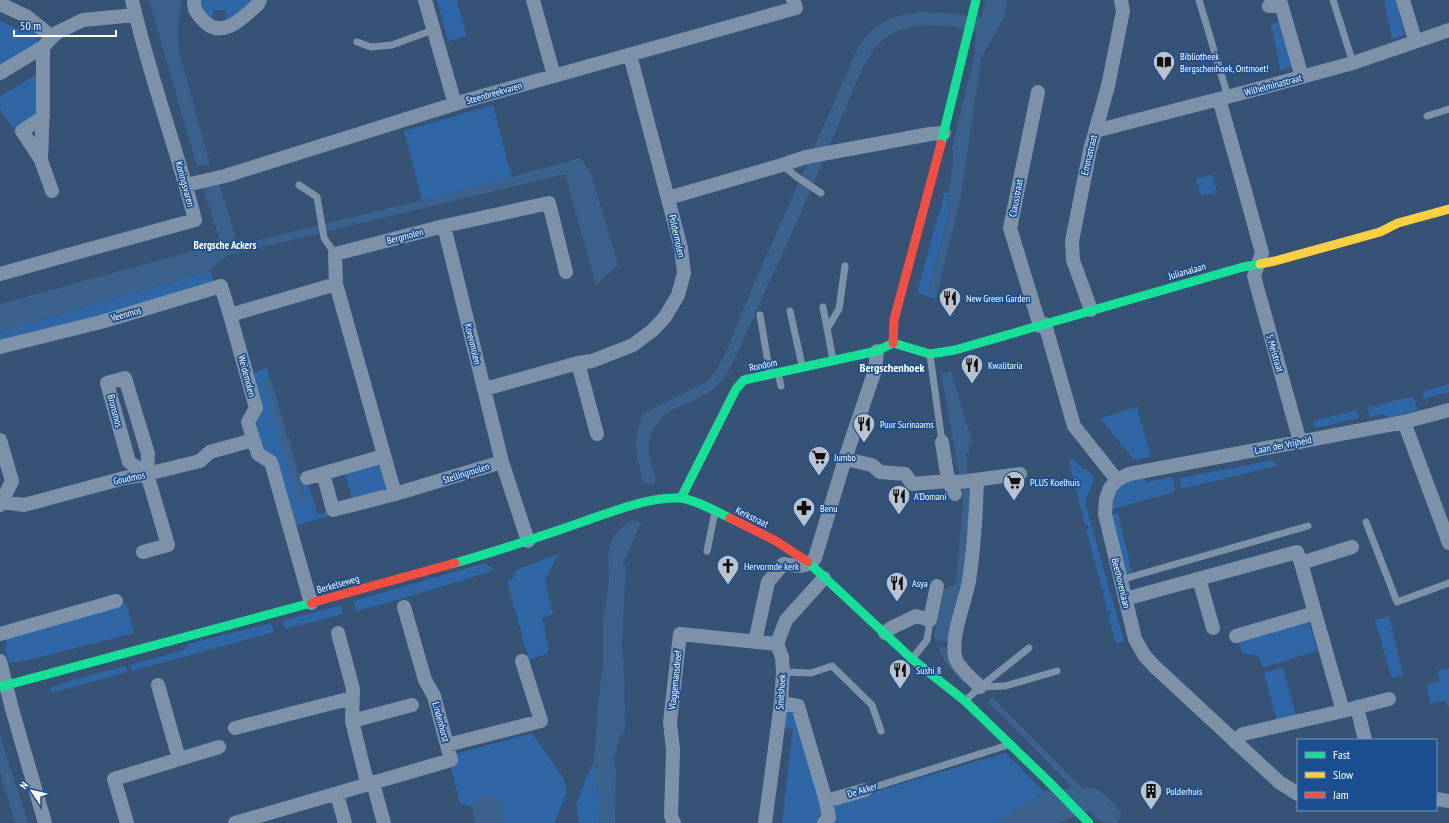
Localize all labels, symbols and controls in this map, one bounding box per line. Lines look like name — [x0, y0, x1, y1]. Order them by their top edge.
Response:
scale bar — [14, 12, 116, 38]
text: 50 m — [20, 18, 41, 33]
library icon: Bibliotheek Bergschenhoek, Ontmoet! — [1151, 49, 1177, 82]
place label: Bibliotheek Bergschenhoek, Ontmoet! — [1180, 50, 1269, 75]
street label: Wilhelminastraat — [1243, 71, 1303, 99]
street label: Steenbreekvaren — [464, 79, 524, 107]
street label: Emmastraat — [1078, 133, 1100, 176]
street label: Koningsvaren — [172, 160, 198, 208]
street label: Clausstraat — [1006, 178, 1026, 218]
street label: Poldermolen — [666, 213, 688, 259]
street label: Bergmolen — [385, 225, 425, 247]
district label: Bergsche Ackers — [194, 238, 257, 252]
street label: Julianalaan — [1166, 259, 1207, 283]
restaurant icon: New Green Garden — [937, 285, 963, 318]
place label: New Green Garden — [966, 292, 1030, 305]
street label: Veenmos — [108, 303, 143, 325]
street label: Korenmolen — [462, 322, 484, 366]
street label: 5 Meistraat — [1263, 333, 1287, 374]
restaurant icon: Kwalitaria — [959, 352, 985, 385]
street label: Weidemolen — [235, 354, 259, 398]
street label: Rondom — [748, 356, 778, 374]
place label: Kwalitaria — [988, 359, 1023, 372]
district label: Bergschenhoek — [860, 360, 925, 375]
street label: Bronsmos — [104, 393, 126, 430]
restaurant icon: Puur Surinaams — [851, 411, 877, 444]
place label: Puur Surinaams — [880, 418, 934, 431]
street label: Laan der Vrijheid — [1253, 433, 1313, 457]
supermarket icon: Jumbo — [806, 444, 832, 477]
place label: Jumbo — [833, 451, 856, 464]
street label: Stellingmolen — [441, 460, 491, 486]
street label: Goudmos — [112, 468, 147, 488]
supermarket icon: PLUS Koelhuis — [1001, 469, 1027, 502]
place label: PLUS Koelhuis — [1030, 476, 1081, 489]
restaurant icon: A'Domani — [886, 483, 912, 516]
place label: A'Domani — [914, 490, 946, 503]
pharmacy icon: Benu — [791, 495, 817, 528]
place label: Benu — [820, 502, 838, 515]
street label: Kerkstraat — [733, 504, 771, 531]
church icon: Hervormde kerk — [715, 553, 741, 586]
street label: Beethovenlaan — [1108, 556, 1134, 610]
place label: Hervormde kerk — [744, 560, 799, 573]
restaurant icon: Asya — [884, 570, 910, 603]
street label: Berkelseweg — [315, 572, 361, 596]
place label: Asya — [912, 577, 928, 590]
street label: Vlaggemansdreef — [665, 649, 685, 711]
restaurant icon: Sushi 8 — [887, 657, 913, 690]
place label: Sushi 8 — [916, 664, 941, 677]
street label: Smitshoek — [773, 674, 789, 710]
street label: Lindenhorst — [429, 700, 453, 744]
legend — [1297, 739, 1437, 811]
text: Fast — [1333, 747, 1351, 762]
text: Slow — [1333, 767, 1354, 782]
north arrow — [12, 771, 52, 811]
building icon: Polderhuis — [1138, 778, 1164, 811]
text: N — [16, 779, 31, 792]
street label: De Akker — [846, 779, 879, 801]
place label: Polderhuis — [1166, 785, 1203, 798]
text: Jam — [1332, 787, 1349, 802]

